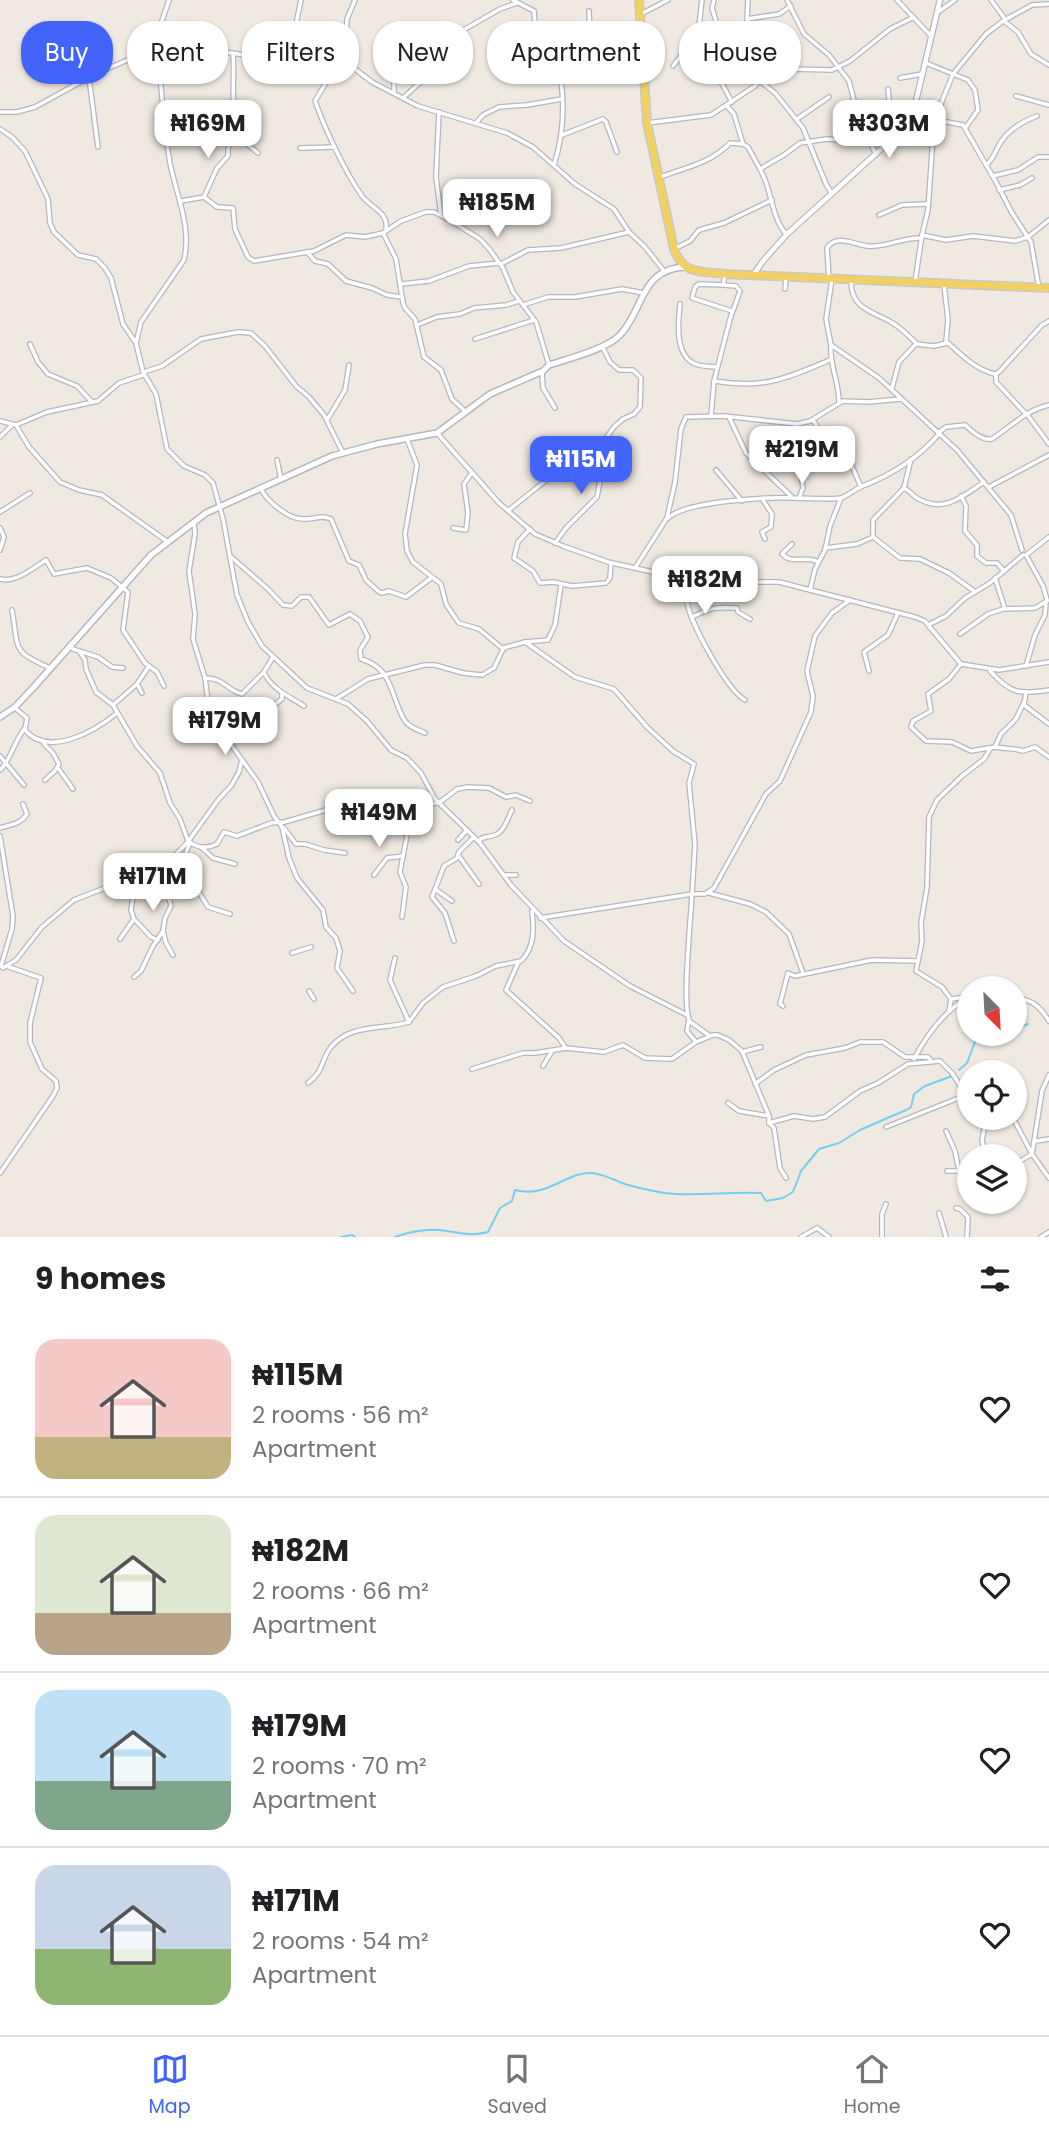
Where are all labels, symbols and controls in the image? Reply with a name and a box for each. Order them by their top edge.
chip: Buy [21,21,113,84]
chip: Rent [127,21,228,84]
chip: Filters [242,21,359,84]
chip: New [373,21,473,84]
chip: Apartment [487,21,665,84]
chip: House [679,21,801,84]
pin: ₦169M [159,100,257,160]
pin: ₦303M [840,100,938,160]
text: ₦169M [170,107,246,139]
text: ₦303M [849,107,929,139]
pin: ₦185M [448,180,546,239]
text: ₦185M [459,186,535,218]
pin: ₦219M [753,426,851,486]
text: ₦219M [765,433,839,465]
pin: ₦115M [532,436,630,496]
text: ₦115M [546,443,616,475]
pin: ₦182M [656,556,754,616]
text: ₦182M [668,563,742,595]
pin: ₦179M [176,698,274,757]
text: ₦179M [189,704,261,736]
pin: ₦149M [330,790,428,849]
text: ₦149M [341,796,417,828]
pin: ₦171M [104,853,202,913]
text: ₦171M [119,860,187,892]
north arrow [957,976,1027,1046]
map controls [957,976,1027,1214]
button: locate [957,1060,1027,1130]
button: layers [957,1144,1027,1214]
text: 9 homes [35,1257,166,1300]
icon: filters [976,1260,1014,1298]
text: ₦115M [252,1353,343,1396]
icon: home [91,1367,175,1451]
icon: heart [976,1390,1014,1428]
text: 2 rooms · 56 m² [252,1399,429,1431]
text: Apartment [252,1433,377,1465]
text: ₦182M [252,1529,349,1572]
icon: home [91,1543,175,1627]
icon: heart [976,1566,1014,1604]
text: 2 rooms · 66 m² [252,1575,429,1607]
text: Apartment [252,1609,377,1641]
text: ₦179M [252,1704,347,1747]
icon: home [91,1718,175,1802]
icon: heart [976,1741,1014,1779]
text: 2 rooms · 70 m² [252,1750,427,1782]
text: Apartment [252,1784,377,1816]
text: ₦171M [252,1879,340,1922]
icon: home [91,1893,175,1977]
icon: heart [976,1916,1014,1954]
text: 2 rooms · 54 m² [252,1925,429,1957]
text: Apartment [252,1959,377,1991]
tab: Map [148,2050,191,2121]
tab: Saved [488,2050,547,2121]
tab: Home [844,2050,900,2121]

